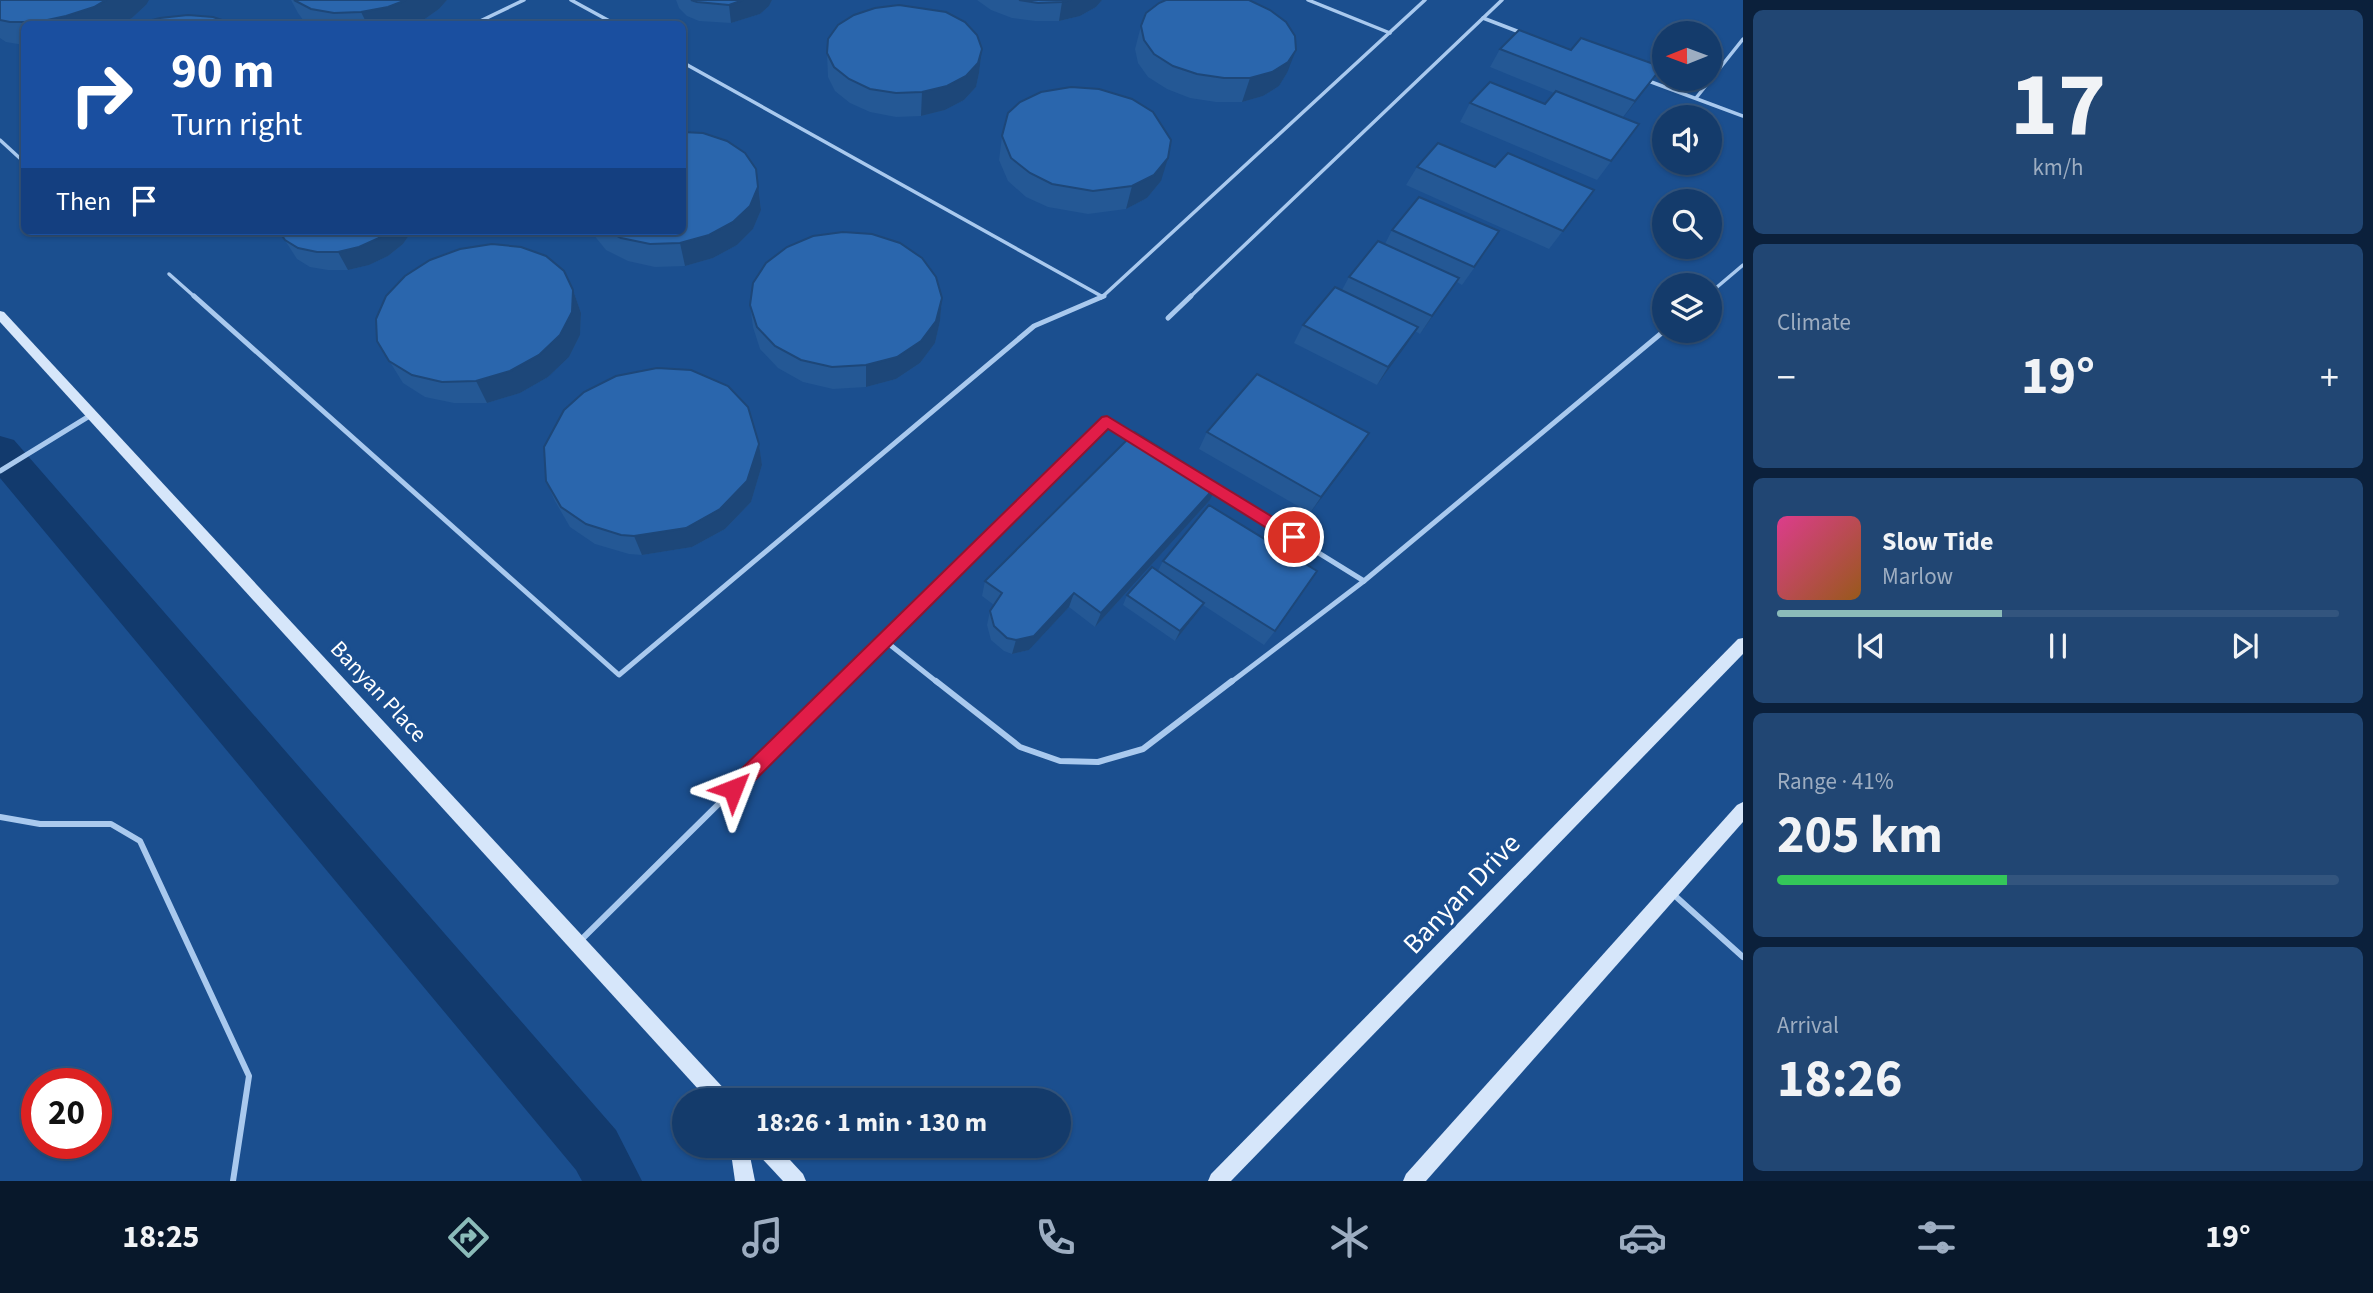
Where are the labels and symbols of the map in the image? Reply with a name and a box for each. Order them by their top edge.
north arrow [1652,21,1722,91]
pin [1264,507,1324,567]
street label: Banyan Place [323,633,435,750]
position arrow [696,752,770,826]
street label: Banyan Drive [1394,824,1530,963]
speed limit sign: 20 [21,1068,112,1159]

